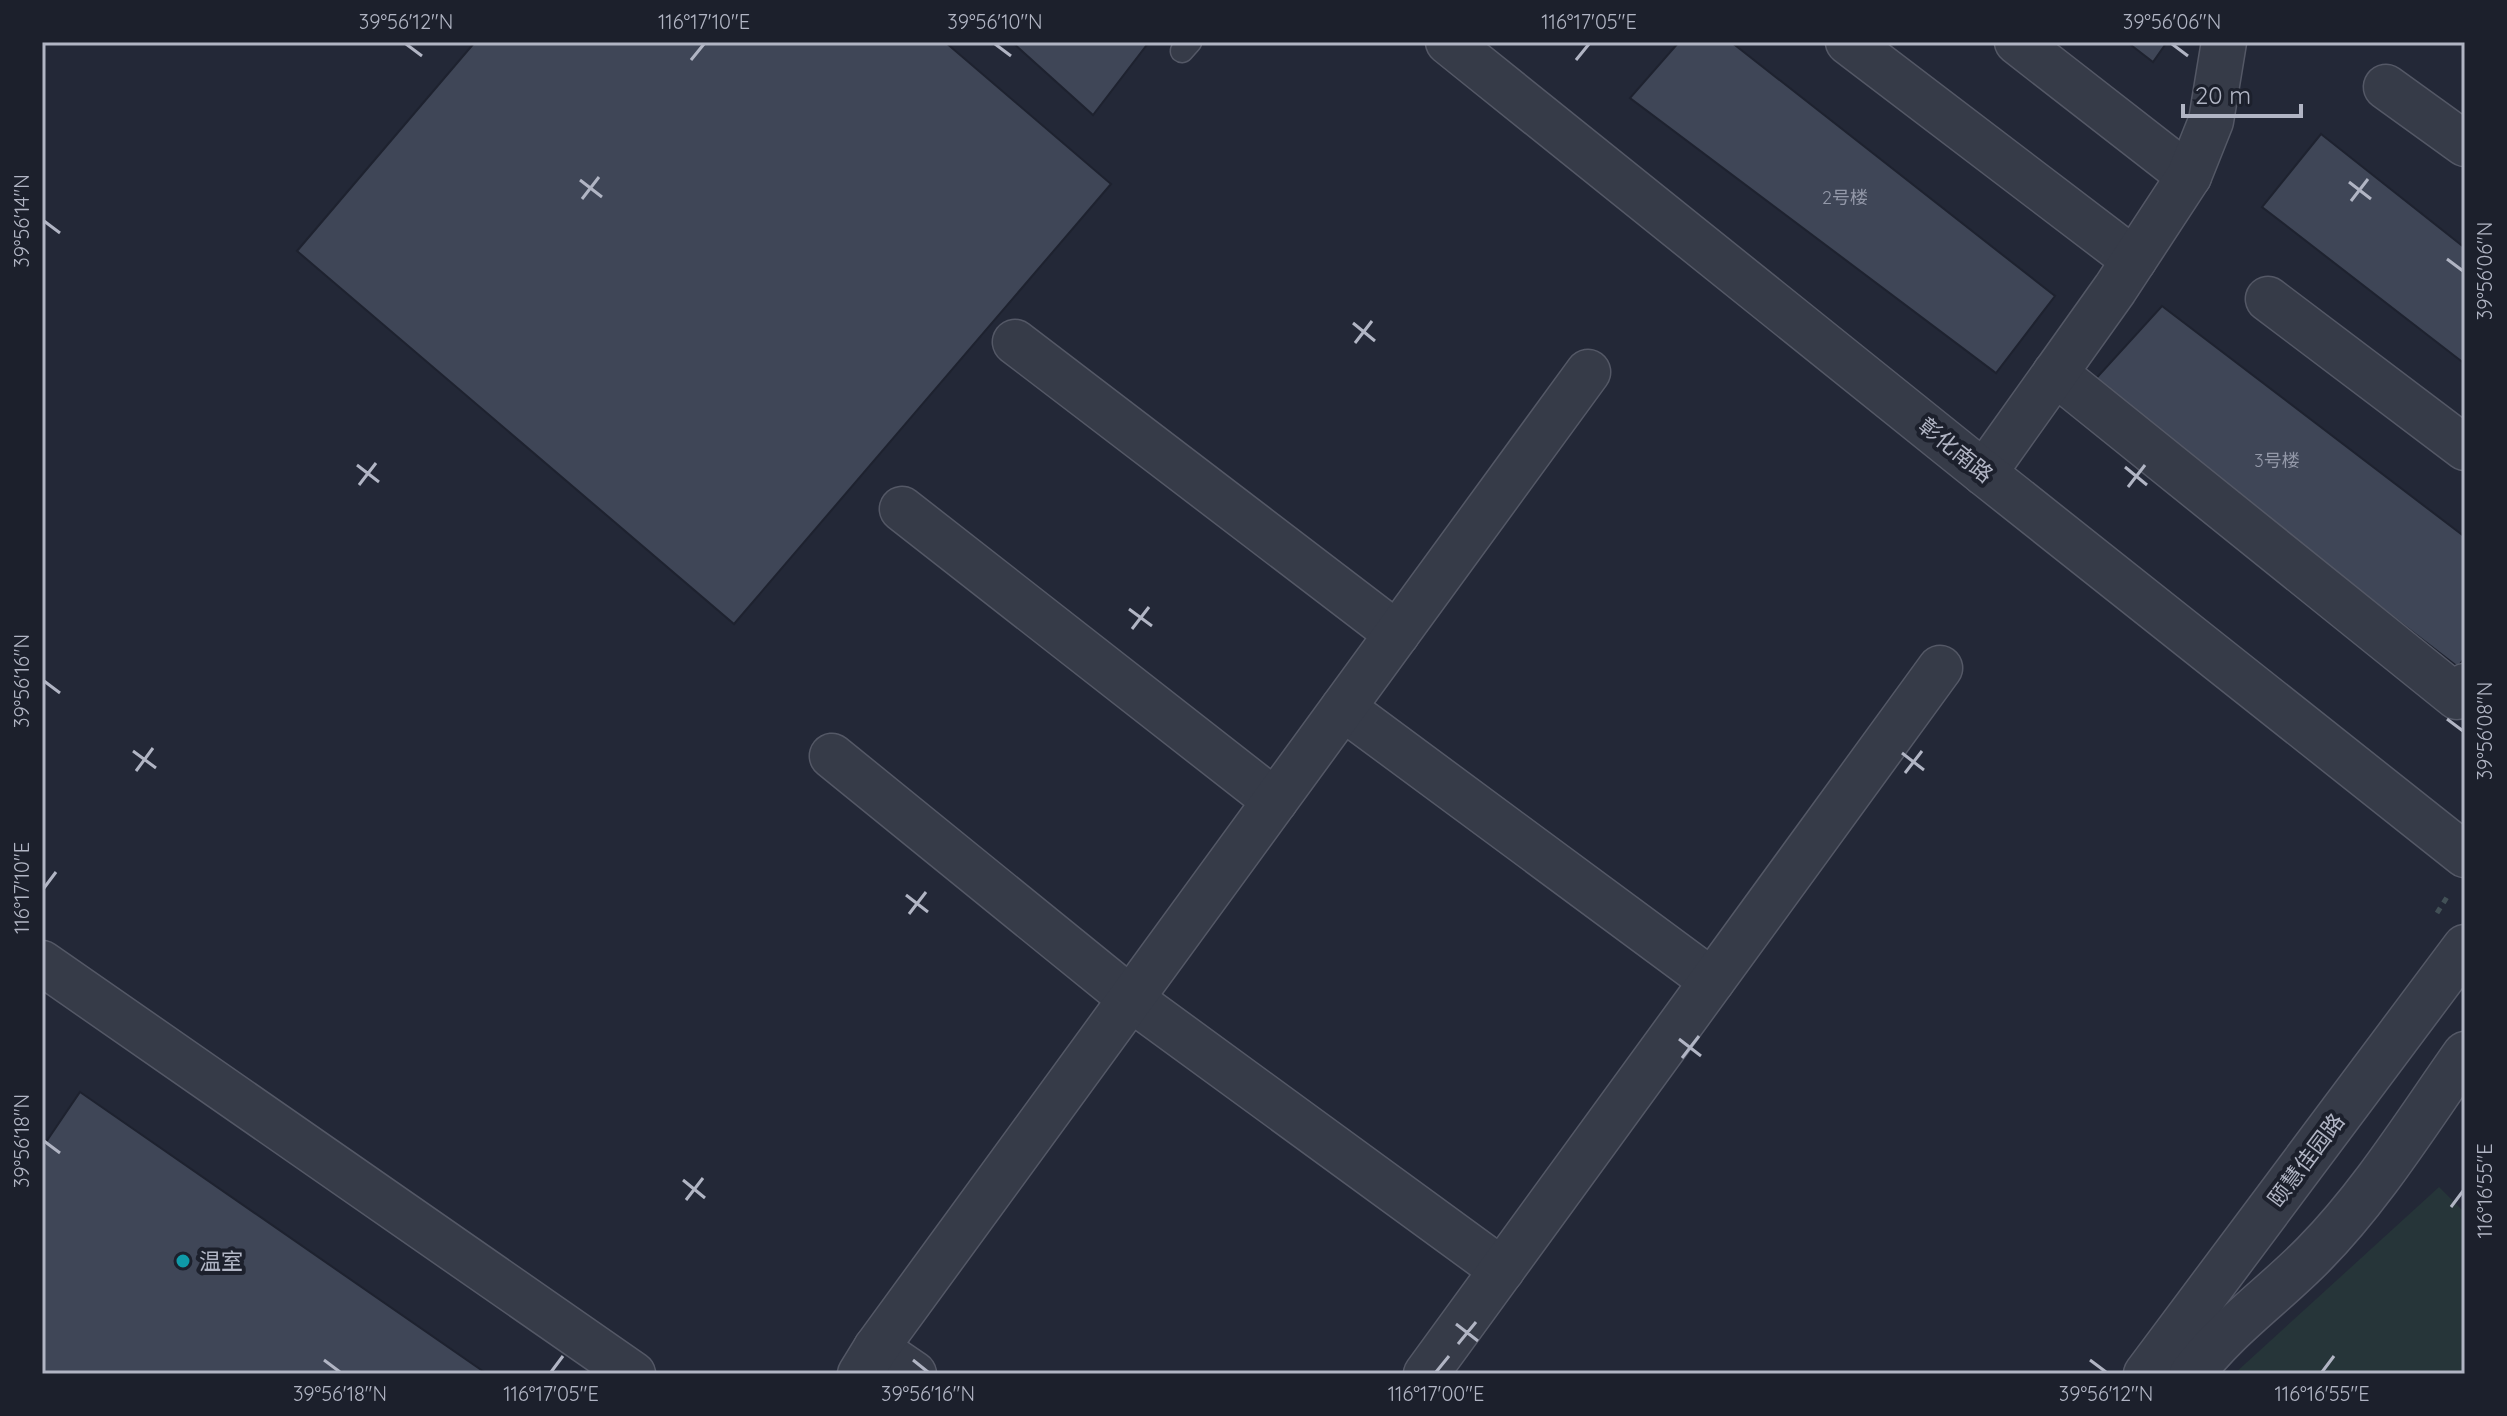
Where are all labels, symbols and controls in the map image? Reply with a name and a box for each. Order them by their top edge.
text: 39°56'12"N [359,9,453,34]
text: 116°17'10"E [658,9,750,34]
text: 39°56'10"N [947,9,1043,34]
text: 116°17'05"E [1541,9,1637,34]
text: 39°56'06"N [2123,9,2221,34]
scale bar [2183,68,2301,118]
text: 20 m [2195,80,2251,110]
text: 39°56'14"N [9,174,34,268]
house number: 2号楼 [1822,186,1868,209]
text: 39°56'06"N [2472,222,2497,320]
street label: 彰化南路 [1913,411,1999,489]
house number: 3号楼 [2254,449,2300,472]
text: 39°56'16"N [9,634,34,728]
text: 39°56'08"N [2472,682,2497,780]
text: 116°17'10"E [9,842,34,934]
text: 39°56'18"N [9,1094,34,1188]
street label: 颐慧佳园路 [2262,1108,2350,1212]
text: 116°16'55"E [2472,1143,2497,1239]
place label: 温室 [199,1247,243,1275]
marker: 温室 [174,1252,192,1270]
text: 39°56'18"N [293,1381,387,1406]
text: 116°17'05"E [503,1381,599,1406]
text: 39°56'16"N [881,1381,975,1406]
text: 116°17'00"E [1388,1381,1484,1406]
text: 39°56'12"N [2059,1381,2153,1406]
text: 116°16'55"E [2274,1381,2370,1406]

